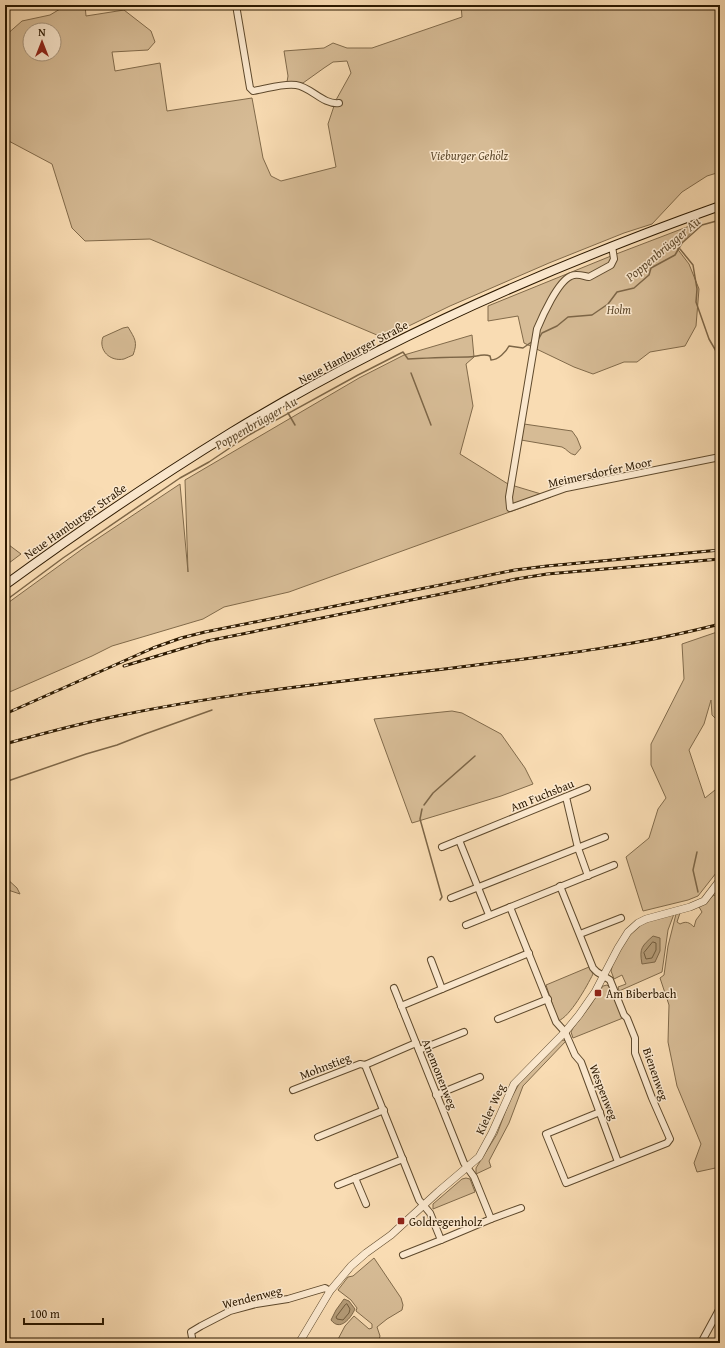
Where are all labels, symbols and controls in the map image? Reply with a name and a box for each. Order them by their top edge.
north arrow [22,22,62,62]
text: N [38,24,46,40]
park label: Vieburger Gehölz [430,147,509,164]
water label: Poppenbrügger Au [621,212,705,287]
park label: Holm [606,301,631,318]
street label: Neue Hamburger Straße [295,316,411,388]
water label: Poppenbrügger Au [210,391,301,455]
street label: Meimersdorfer Moor [547,453,653,491]
street label: Neue Hamburger Straße [20,479,130,563]
street label: Am Fuchsbau [508,774,577,815]
place label: Am Biberbach [606,985,677,1002]
marker: Am Biberbach [593,988,603,998]
street label: Anemonenweg [418,1036,462,1112]
street label: Bienenweg [639,1045,673,1103]
street label: Mohnstieg [297,1048,353,1084]
street label: Wespenweg [586,1061,622,1123]
street label: Kieler Weg [471,1081,509,1137]
place label: Goldregenholz [409,1213,482,1230]
marker: Goldregenholz [396,1216,406,1226]
street label: Wendenweg [220,1281,284,1313]
scale bar [24,1300,103,1326]
text: 100 m [30,1305,60,1322]

